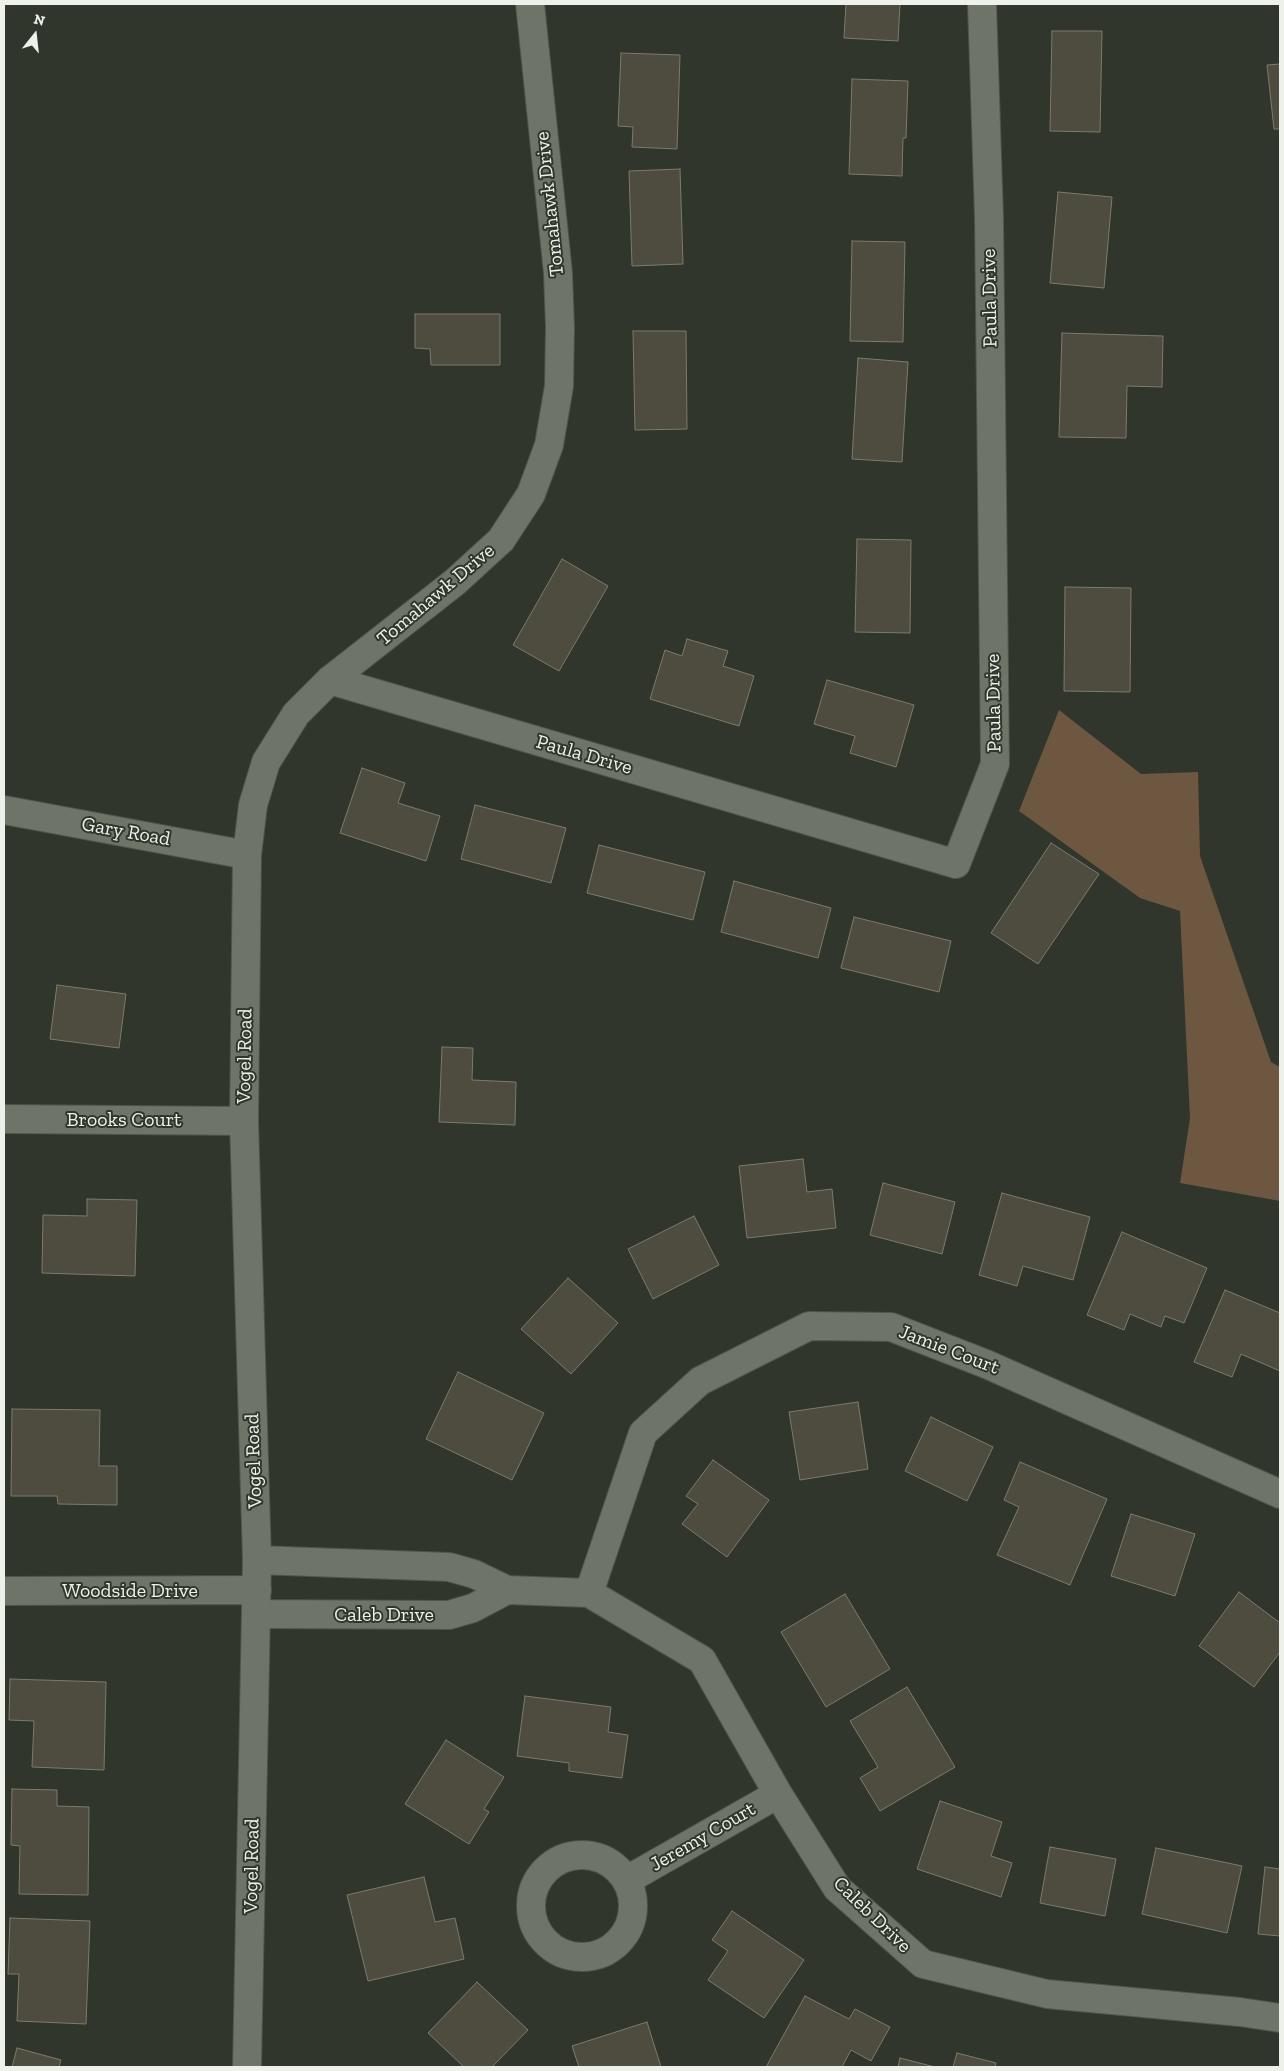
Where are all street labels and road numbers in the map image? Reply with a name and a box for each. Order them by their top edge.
street label: Tomahawk Drive [530,130,570,278]
street label: Paula Drive [977,248,1003,348]
street label: Tomahawk Drive [372,539,500,651]
street label: Paula Drive [981,653,1007,753]
street label: Paula Drive [533,730,635,780]
street label: Gary Road [80,812,172,852]
street label: Vogel Road [232,1008,258,1104]
street label: Brooks Court [67,1108,181,1132]
street label: Jamie Court [896,1320,1002,1380]
street label: Vogel Road [240,1413,268,1509]
street label: Woodside Drive [62,1579,198,1603]
street label: Caleb Drive [334,1603,434,1627]
street label: Jeremy Court [646,1797,760,1877]
street label: Vogel Road [239,1818,265,1914]
street label: Caleb Drive [828,1872,916,1958]

